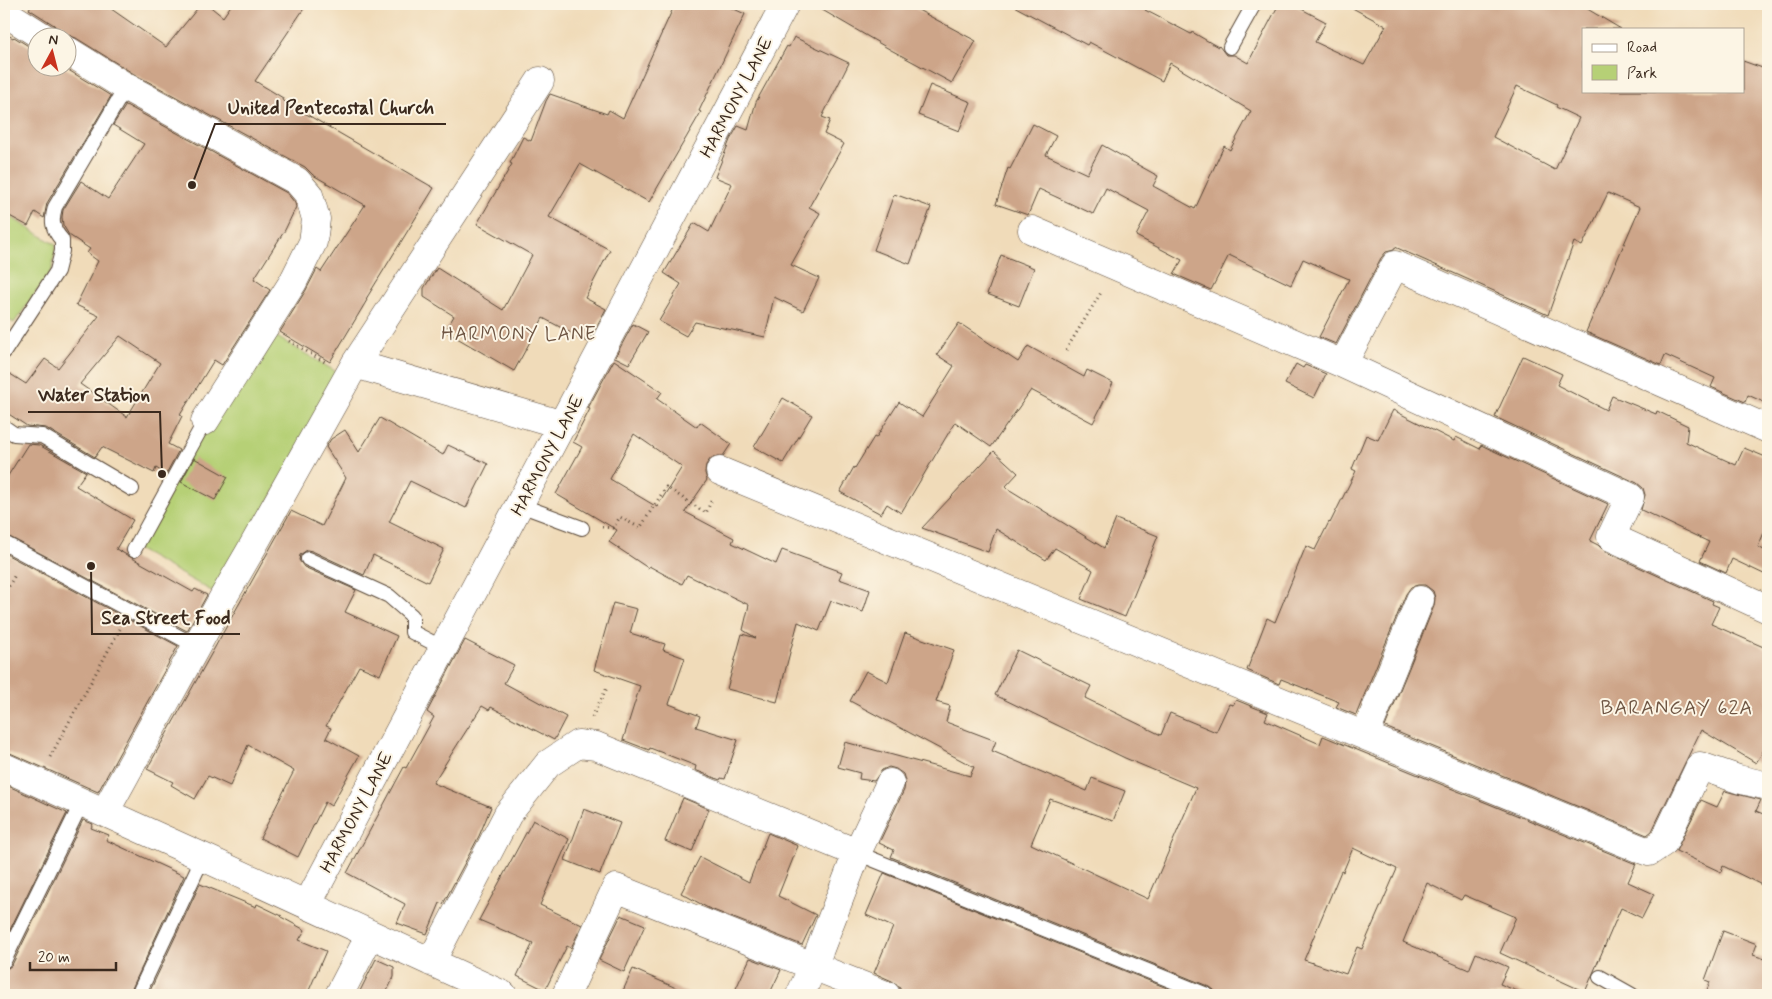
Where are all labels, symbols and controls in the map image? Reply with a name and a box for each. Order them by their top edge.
north arrow [28,28,78,78]
legend [1582,28,1744,92]
text: N [48,31,59,50]
street label: HARMONY LANE [695,32,779,162]
text: Road [1627,38,1657,58]
text: Park [1627,64,1657,84]
callout: United Pentecostal Church [215,90,446,124]
text: United Pentecostal Church [228,96,435,121]
district label: HARMONY LANE [441,322,597,347]
callout: Water Station [28,378,160,412]
text: Water Station [37,383,150,408]
street label: HARMONY LANE [506,390,590,520]
callout: Sea Street Food [92,600,240,634]
text: Sea Street Food [101,606,231,631]
district label: BARANGAY 62A [1601,695,1753,722]
street label: HARMONY LANE [315,747,399,877]
scale bar [30,939,116,971]
text: 20 m [38,948,70,968]

